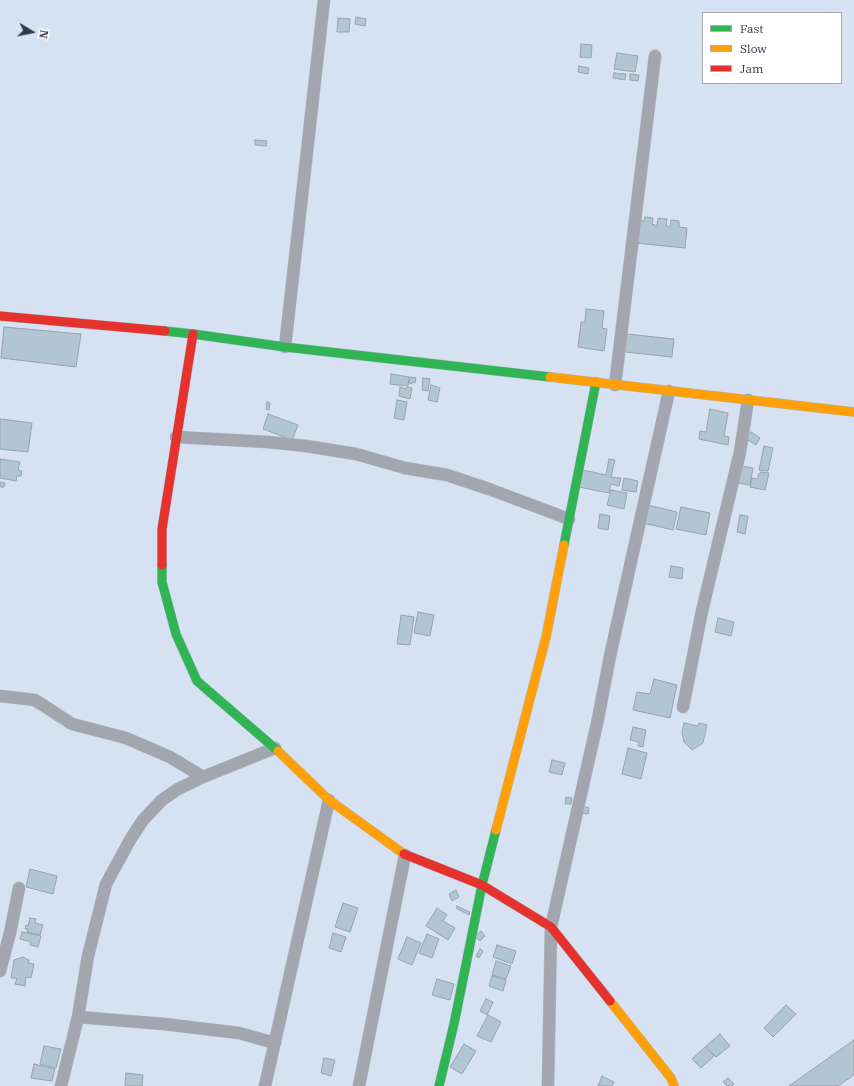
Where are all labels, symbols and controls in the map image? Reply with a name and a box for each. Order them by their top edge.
north arrow [12,12,52,52]
legend [702,12,842,84]
text: Fast [740,21,764,36]
text: N [36,29,51,40]
text: Slow [740,41,767,56]
text: Jam [740,61,763,76]

